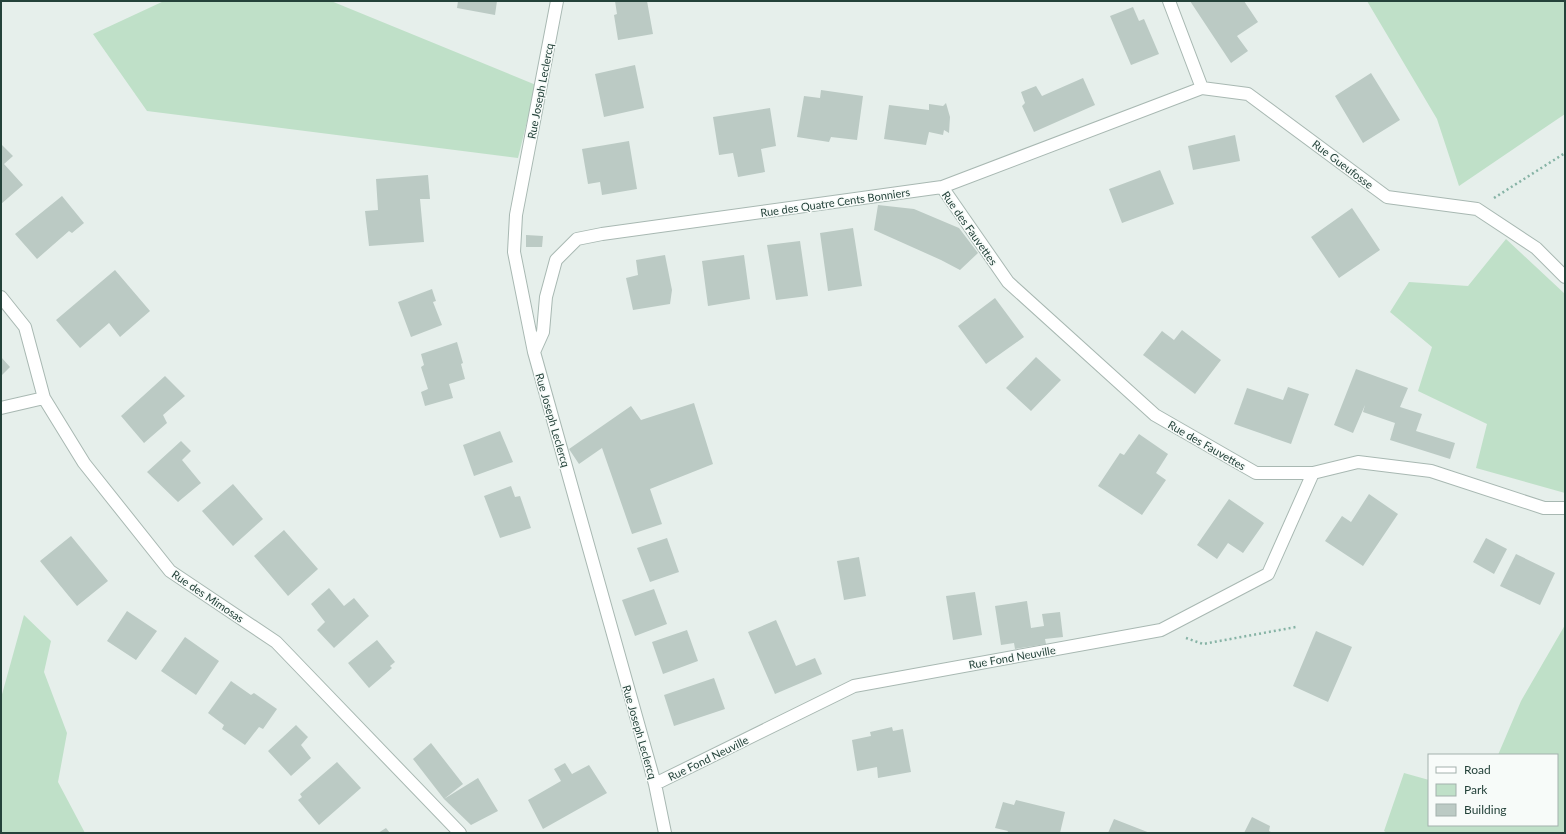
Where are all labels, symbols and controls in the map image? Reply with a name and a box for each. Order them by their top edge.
street label: Rue Joseph Leclercq [524,42,556,140]
street label: Rue Gueufosse [1310,137,1376,191]
street label: Rue des Quatre Cents Bonniers [759,185,911,219]
street label: Rue des Fauvettes [940,188,1001,268]
street label: Rue Joseph Leclercq [533,371,573,469]
street label: Rue des Fauvettes [1166,418,1248,473]
street label: Rue des Mimosas [170,567,247,625]
street label: Rue Fond Neuville [968,643,1057,671]
street label: Rue Joseph Leclercq [620,683,660,781]
street label: Rue Fond Neuville [666,733,751,783]
legend [1428,754,1558,826]
text: Road [1464,762,1491,777]
text: Park [1464,782,1488,797]
text: Building [1464,802,1507,817]

